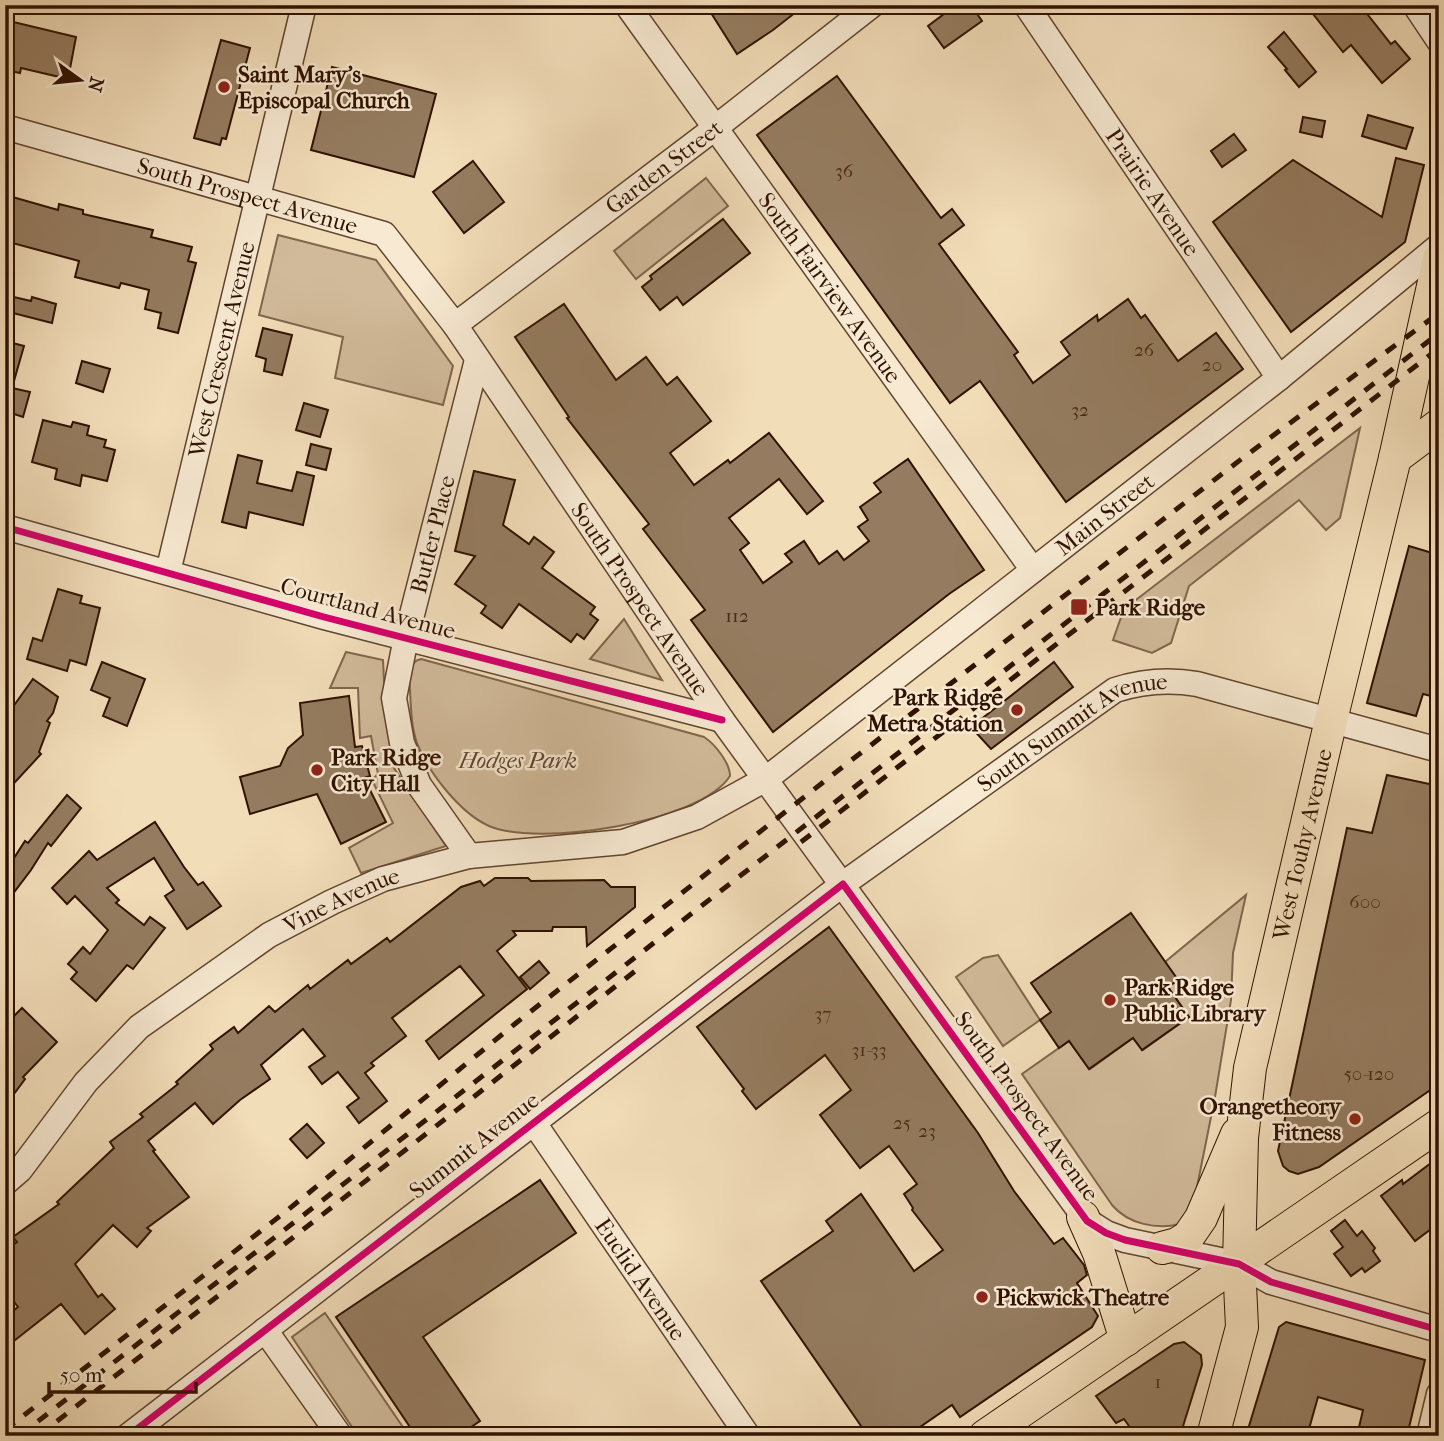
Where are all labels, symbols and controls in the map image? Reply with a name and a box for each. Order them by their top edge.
north arrow [46,46,116,116]
place label: Saint Mary's Episcopal Church [238,61,411,114]
text: N [83,74,108,95]
marker: Saint Mary's Episcopal Church [216,79,232,95]
street label: Garden Street [600,114,728,220]
street label: Prairie Avenue [1100,123,1205,261]
street label: South Prospect Avenue [134,152,361,240]
house number: 36 [835,160,854,182]
street label: South Fairview Avenue [752,188,907,388]
street label: West Crescent Avenue [183,239,261,461]
house number: 26 [1134,339,1155,361]
house number: 20 [1202,354,1222,376]
house number: 32 [1071,399,1089,421]
street label: Main Street [1050,468,1160,561]
street label: Butler Place [405,473,461,596]
street label: South Prospect Avenue [565,497,715,701]
street label: Courtland Avenue [277,572,458,645]
place label: Park Ridge [1095,594,1206,621]
marker: Park Ridge [1069,597,1089,617]
house number: 112 [725,605,749,627]
street label: South Summit Avenue [972,668,1168,798]
place label: Park Ridge Metra Station [867,684,1004,737]
marker: Park Ridge Metra Station [1009,702,1025,718]
place label: Park Ridge City Hall [331,744,442,797]
street label: West Touhy Avenue [1267,746,1338,944]
park label: Hodges Park [458,747,577,774]
marker: Park Ridge City Hall [309,762,325,778]
street label: Vine Avenue [278,862,402,940]
house number: 600 [1349,891,1381,913]
place label: Park Ridge Public Library [1124,974,1267,1027]
marker: Park Ridge Public Library [1102,992,1118,1008]
house number: 37 [815,1003,831,1025]
street label: South Prospect Avenue [949,1006,1104,1206]
house number: 31-33 [851,1039,887,1061]
house number: 50-120 [1344,1063,1394,1085]
street label: Summit Avenue [404,1086,545,1204]
place label: Orangetheory Fitness [1199,1093,1343,1146]
marker: Orangetheory Fitness [1347,1111,1363,1127]
house number: 25 [893,1112,911,1134]
house number: 23 [918,1120,936,1142]
street label: Euclid Avenue [589,1213,691,1345]
place label: Pickwick Theatre [996,1284,1170,1311]
marker: Pickwick Theatre [974,1289,990,1305]
scale bar [49,1350,196,1394]
text: 50 m [60,1363,103,1387]
house number: 1 [1155,1371,1161,1393]

